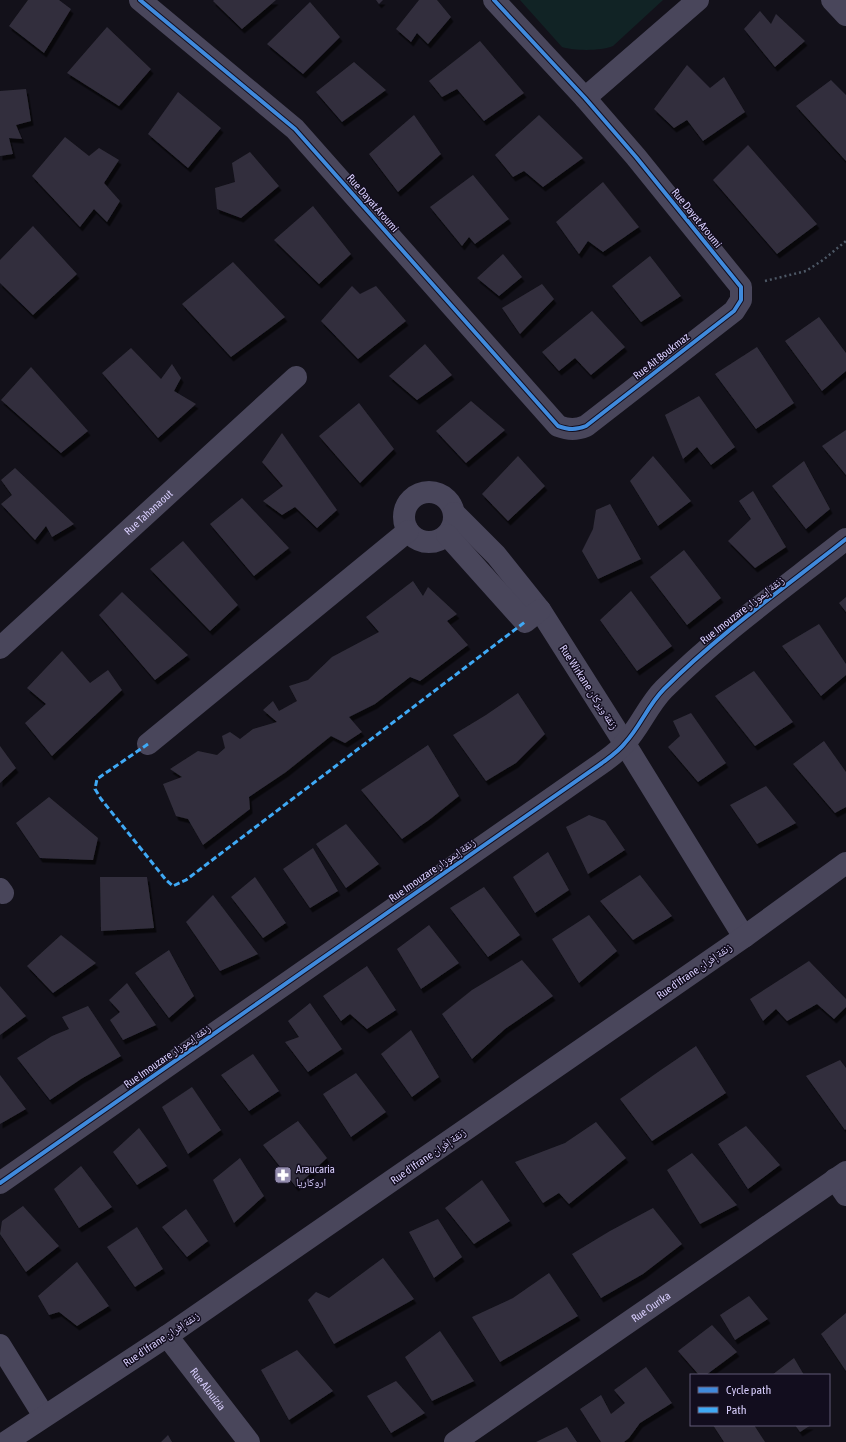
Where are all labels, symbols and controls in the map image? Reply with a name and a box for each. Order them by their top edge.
street label: Rue Dayat Aroumi [345,172,401,234]
street label: Rue Dayat Aroumi [670,186,724,250]
street label: Rue Ait Boukmaz [631,330,691,381]
street label: Rue Tahanaout [122,487,175,537]
street label: Rue Imouzare زنقة إيموزار [698,574,787,647]
street label: Rue Wirkane زنقة ويركان [556,643,621,732]
street label: Rue Imouzare زنقة إيموزار [387,836,478,906]
street label: Rue d'Ifrane زنقة إفران [654,941,735,1003]
street label: Rue Imouzare زنقة إيموزار [122,1022,213,1092]
street label: Rue d'Ifrane زنقة إفران [388,1126,469,1188]
place label: Araucaria اروكاريا [296,1163,335,1188]
pharmacy icon: Araucaria اروكاريا [273,1165,293,1185]
street label: Rue Ourika [629,1289,673,1324]
street label: Rue d'Ifrane زنقة إفران [121,1309,202,1370]
street label: Rue Alouizia [188,1365,228,1413]
legend [690,1374,830,1426]
text: Cycle path [726,1383,771,1397]
text: Path [726,1403,747,1417]

